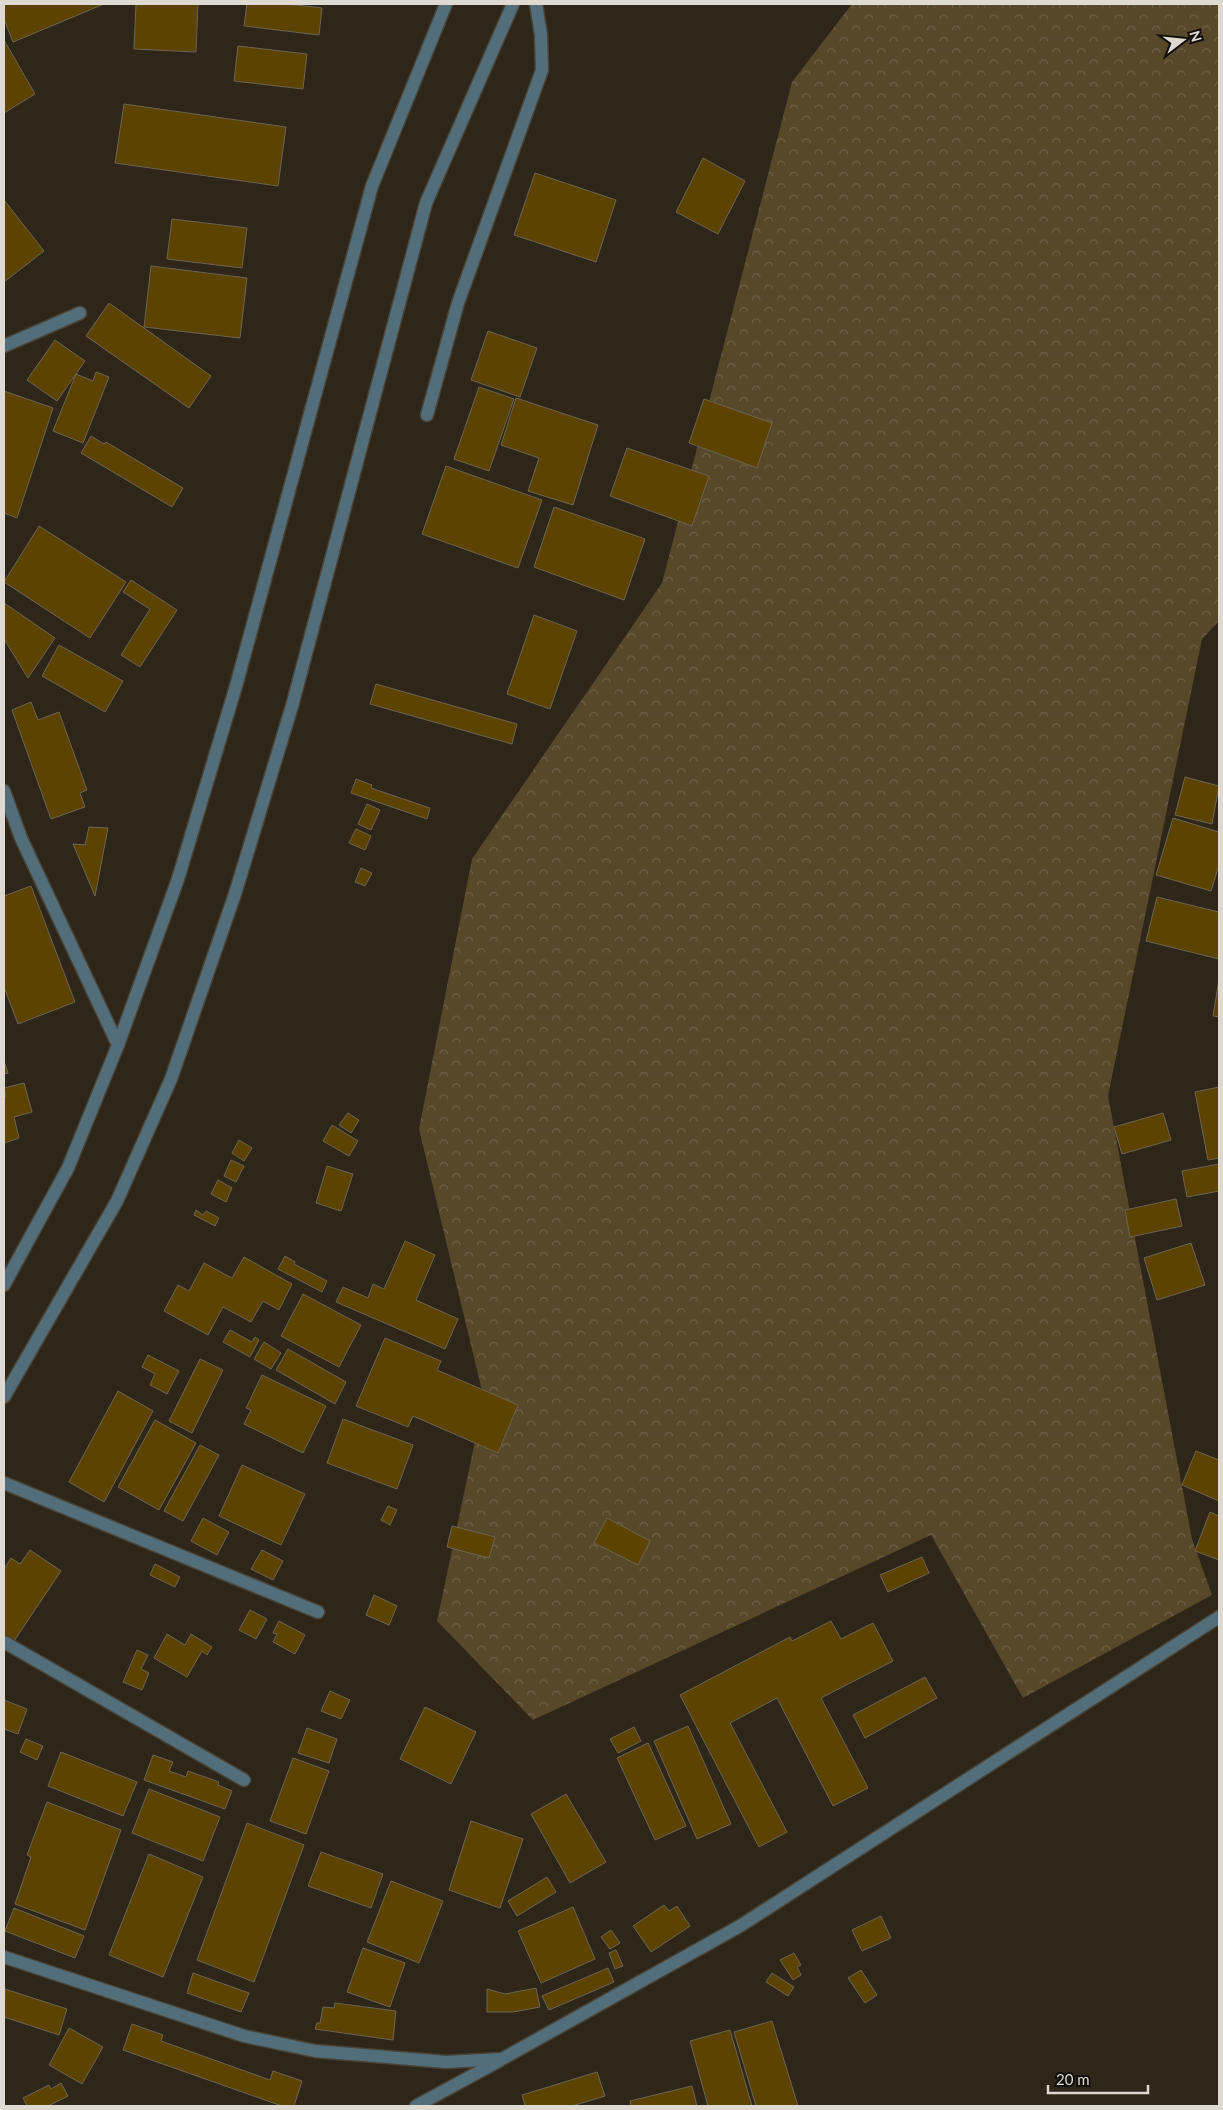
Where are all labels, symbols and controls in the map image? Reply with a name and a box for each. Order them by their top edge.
north arrow [1158,15,1208,65]
text: N [1186,29,1206,44]
scale bar [1048,2062,1148,2094]
text: 20 m [1056,2070,1090,2088]

